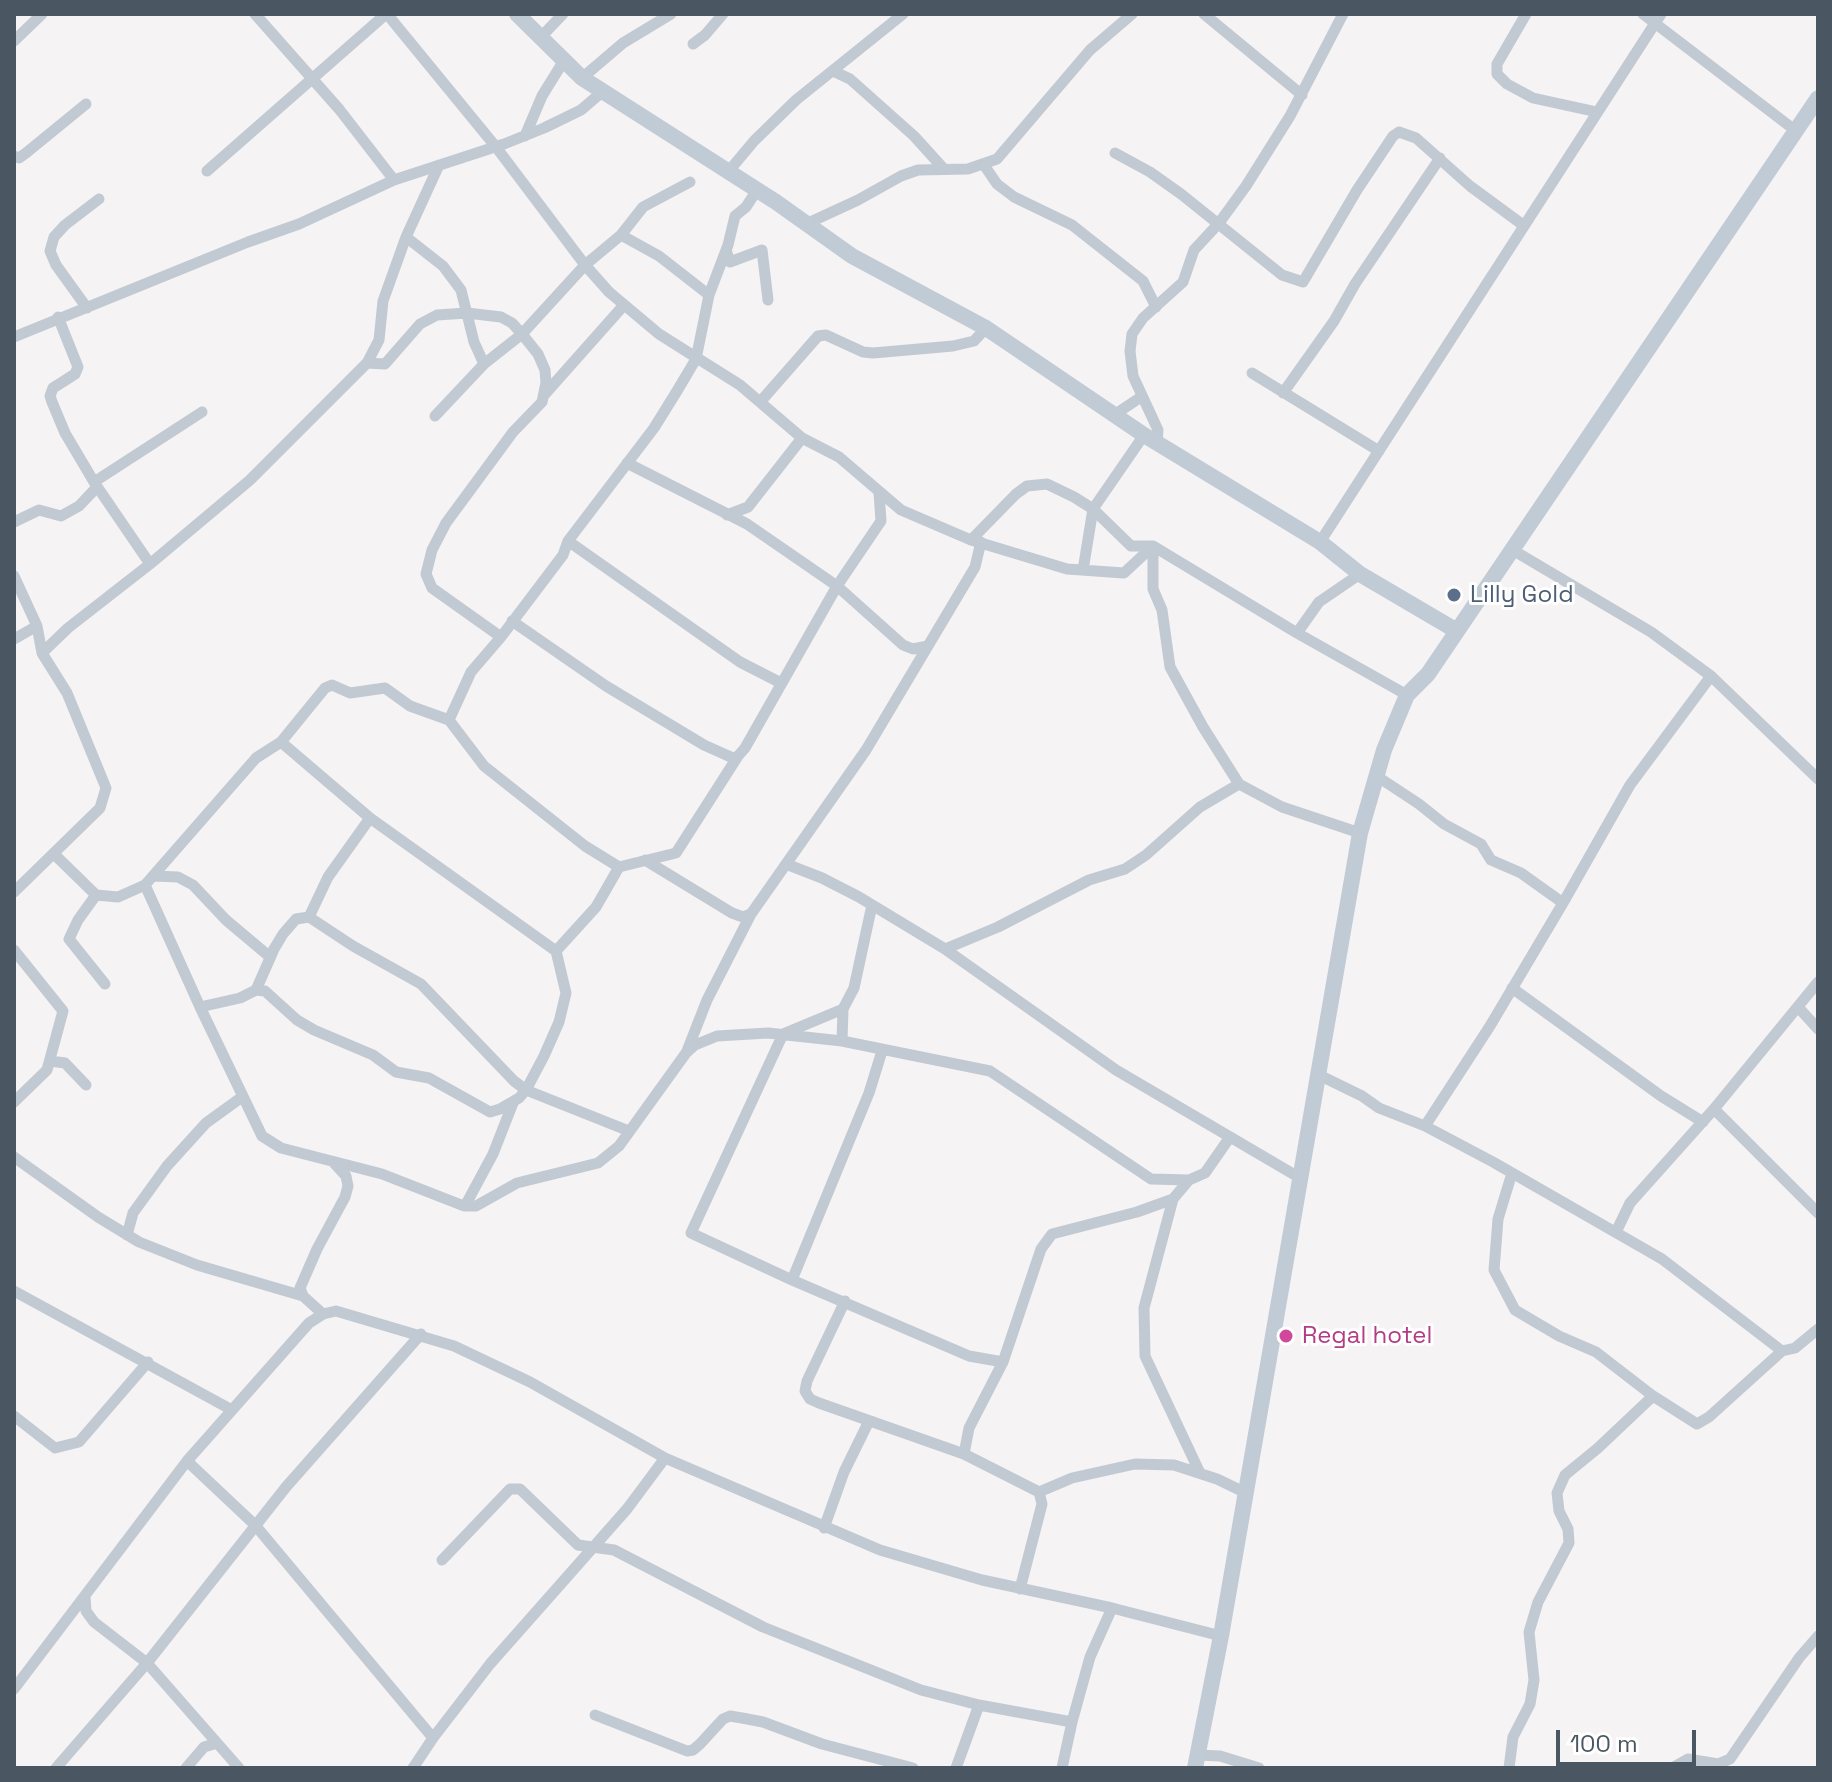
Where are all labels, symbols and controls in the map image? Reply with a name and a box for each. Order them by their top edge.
place label: Lilly Gold [1470,581,1574,609]
marker: Lilly Gold [1445,586,1463,604]
place label: Regal hotel [1302,1322,1432,1350]
marker: Regal hotel [1277,1327,1295,1345]
scale bar [1560,1714,1700,1764]
text: 100 m [1570,1728,1638,1759]

